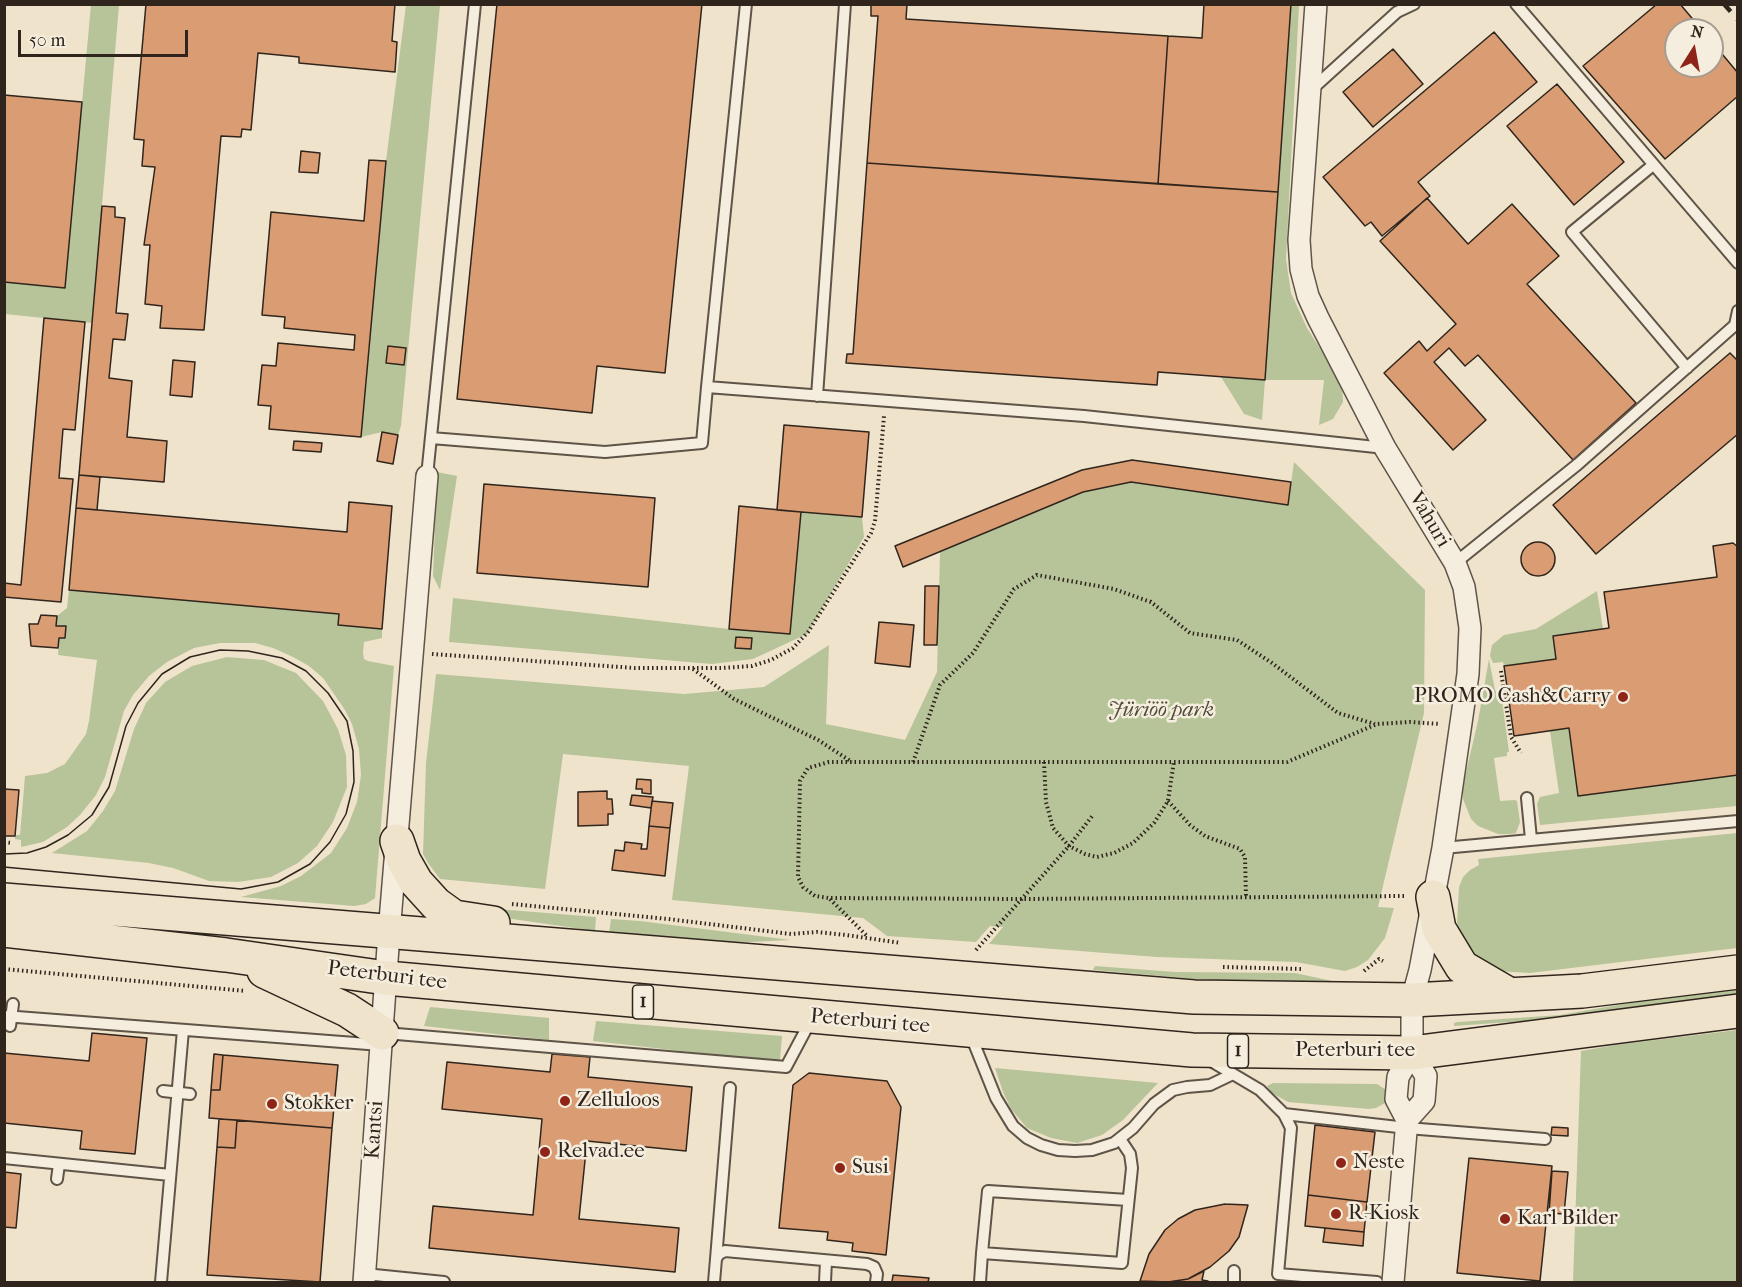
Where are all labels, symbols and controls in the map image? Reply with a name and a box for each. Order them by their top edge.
scale bar [21,18,190,56]
north arrow [1664,18,1724,78]
text: N [1689,21,1705,42]
text: 50 m [29,30,65,51]
street label: Vahuri [1403,488,1455,552]
place label: PROMO Cash&Carry [1414,684,1611,710]
marker: PROMO Cash&Carry [1616,690,1630,704]
park label: Jüriöö park [1108,698,1214,724]
street label: Peterburi tee [326,956,448,996]
road number: 1 [632,985,654,1019]
street label: Peterburi tee [809,1004,931,1040]
road number: 1 [1228,1034,1248,1068]
street label: Peterburi tee [1295,1038,1415,1064]
place label: Zelluloos [577,1088,660,1114]
place label: Stokker [284,1091,353,1117]
marker: Zelluloos [558,1094,572,1108]
marker: Stokker [265,1097,279,1111]
street label: Kantsi [360,1100,390,1160]
place label: Relvad.ee [557,1139,645,1165]
marker: Relvad.ee [538,1145,552,1159]
place label: Neste [1353,1150,1405,1176]
place label: Susi [852,1155,889,1181]
marker: Neste [1334,1156,1348,1170]
marker: Susi [833,1161,847,1175]
place label: R-Kiosk [1348,1201,1419,1227]
place label: Karl Bilder [1517,1206,1618,1232]
marker: R-Kiosk [1329,1207,1343,1221]
marker: Karl Bilder [1498,1212,1512,1226]

